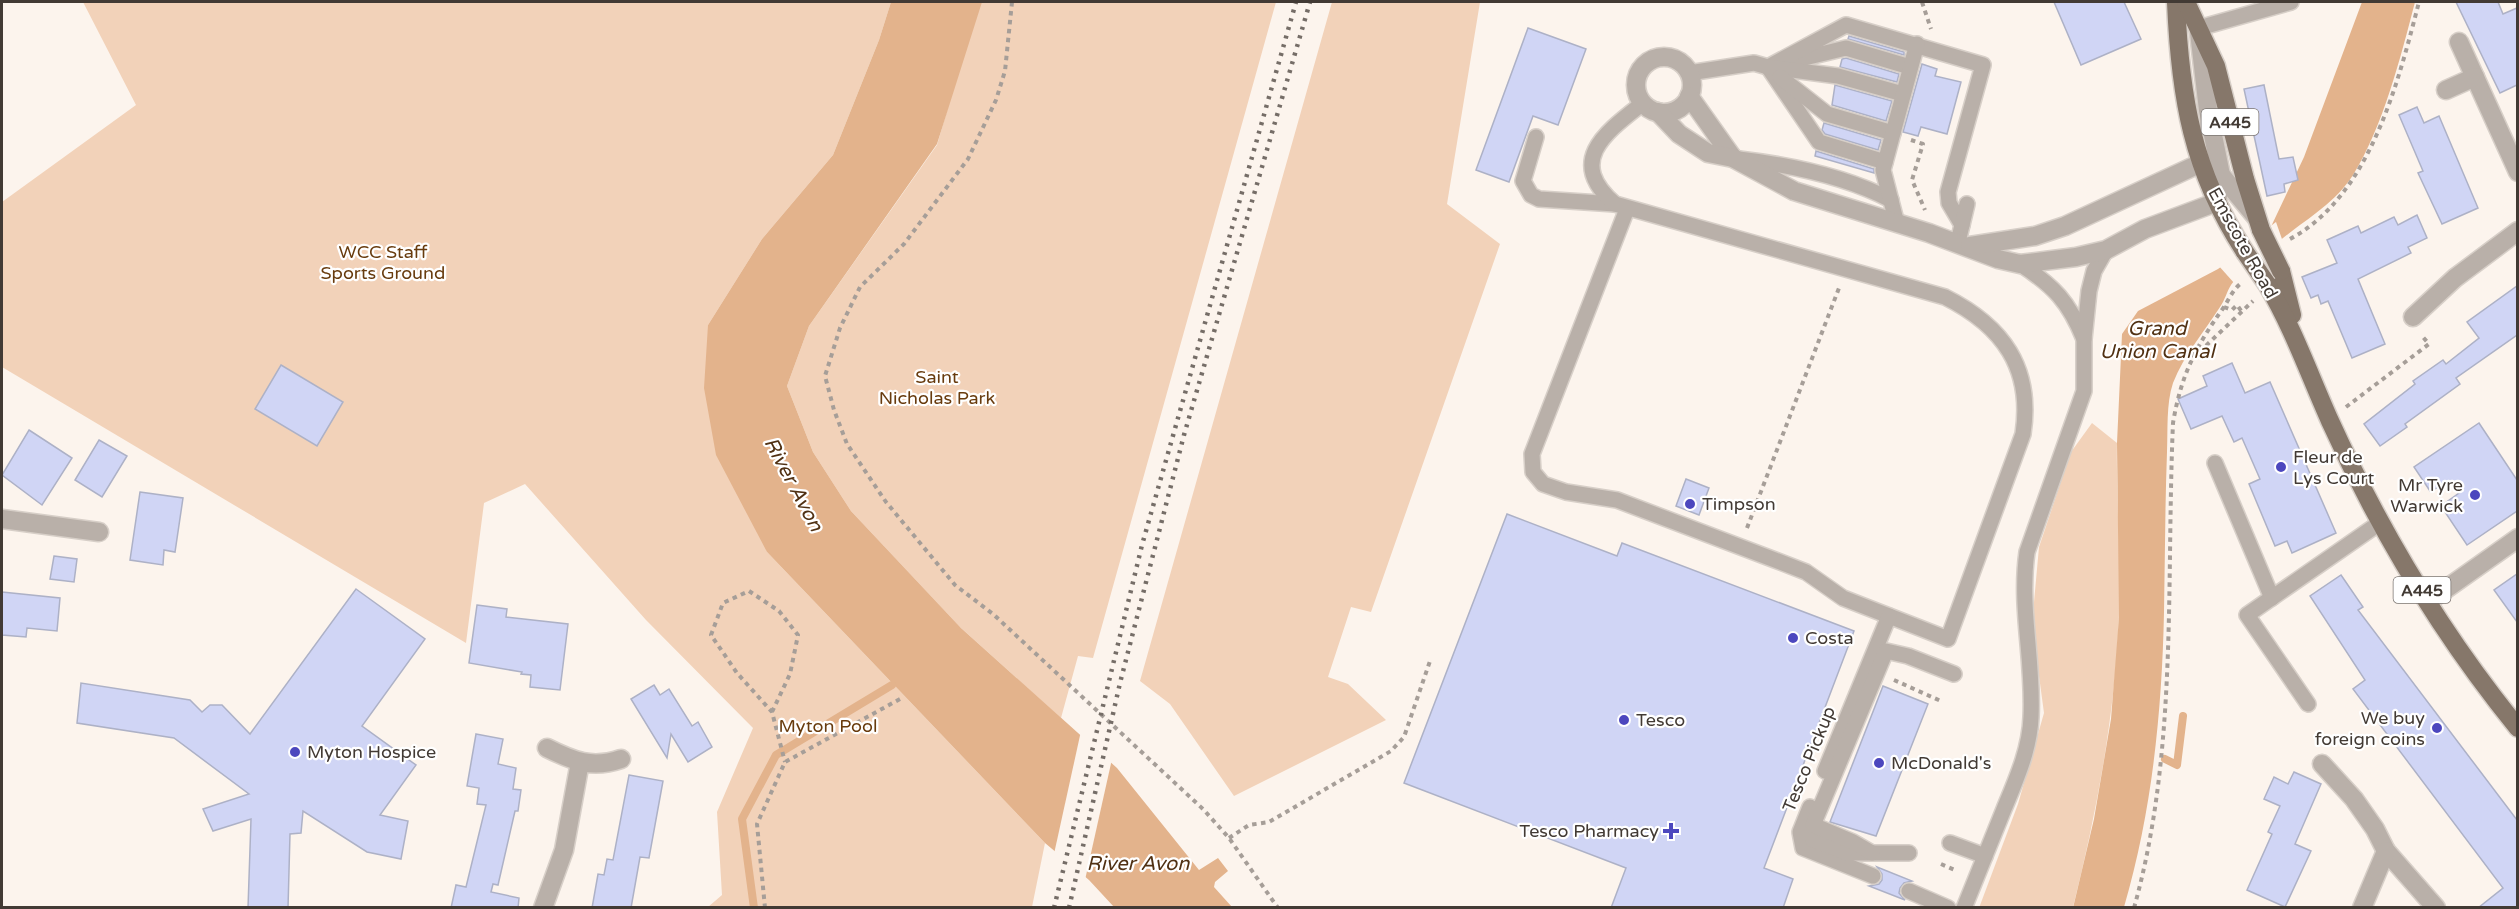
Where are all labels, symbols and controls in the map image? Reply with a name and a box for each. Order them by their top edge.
road number: A445 [2202,109,2258,135]
street label: Emscote Road [2203,184,2283,302]
park label: WCC Staff Sports Ground [321,241,445,284]
water label: Grand Union Canal [2099,317,2217,364]
park label: Saint Nicholas Park [879,366,995,409]
water label: River Avon [758,433,828,536]
place label: Fleur de Lys Court [2293,446,2374,489]
marker: Fleur de Lys Court [2274,460,2288,474]
place label: Mr Tyre Warwick [2390,474,2463,517]
marker: Mr Tyre Warwick [2468,488,2482,502]
place label: Timpson [1702,493,1776,515]
marker: Timpson [1683,497,1697,511]
road number: A445 [2394,577,2450,603]
place label: Costa [1805,627,1854,649]
marker: Costa [1786,631,1800,645]
street label: Tesco Pickup [1778,703,1840,815]
place label: We buy foreign coins [2315,707,2425,750]
place label: Tesco [1636,709,1685,731]
marker: Tesco [1617,713,1631,727]
park label: Myton Pool [779,715,877,737]
marker: We buy foreign coins [2430,721,2444,735]
place label: Myton Hospice [307,741,436,763]
marker: Myton Hospice [288,745,302,759]
place label: McDonald's [1891,752,1991,774]
marker: McDonald's [1872,756,1886,770]
place label: Tesco Pharmacy [1519,820,1659,842]
marker: Tesco Pharmacy [1664,824,1678,838]
water label: River Avon [1087,852,1190,876]

